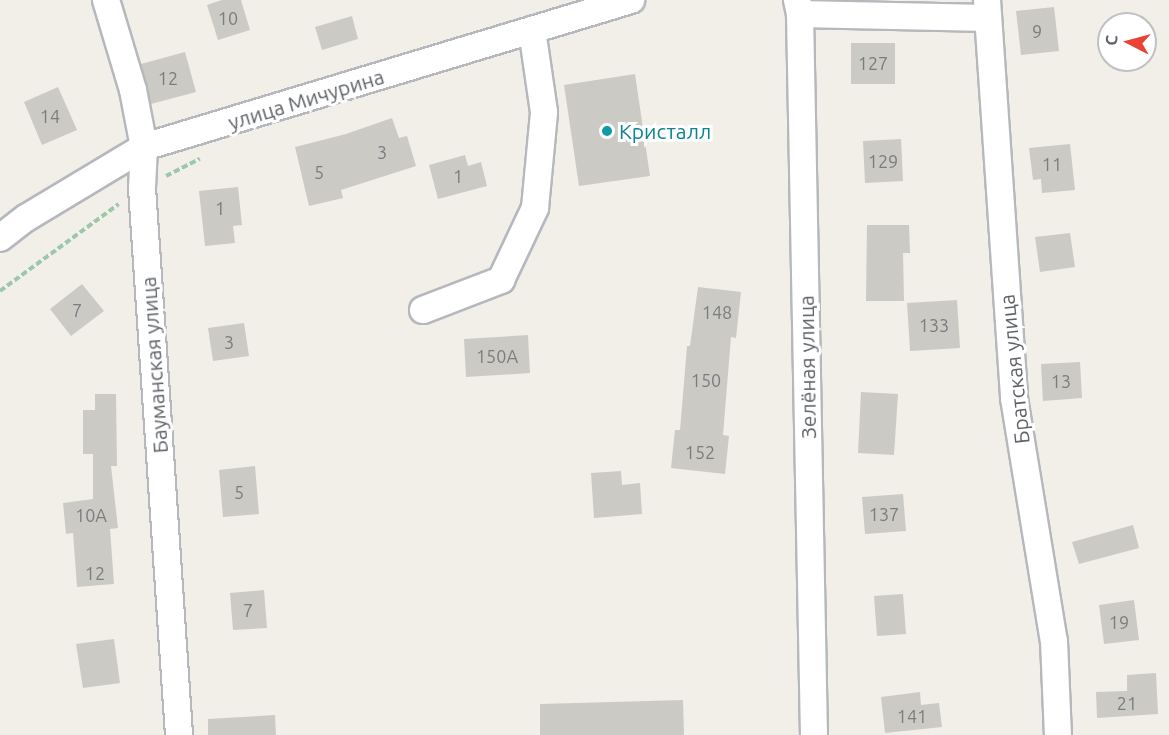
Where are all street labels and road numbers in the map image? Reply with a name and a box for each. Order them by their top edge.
street label: улица Мичурина [225,63,387,135]
street label: Бауманская улица [135,276,173,454]
street label: Братская улица [994,293,1034,445]
street label: Зелёная улица [793,295,821,439]

